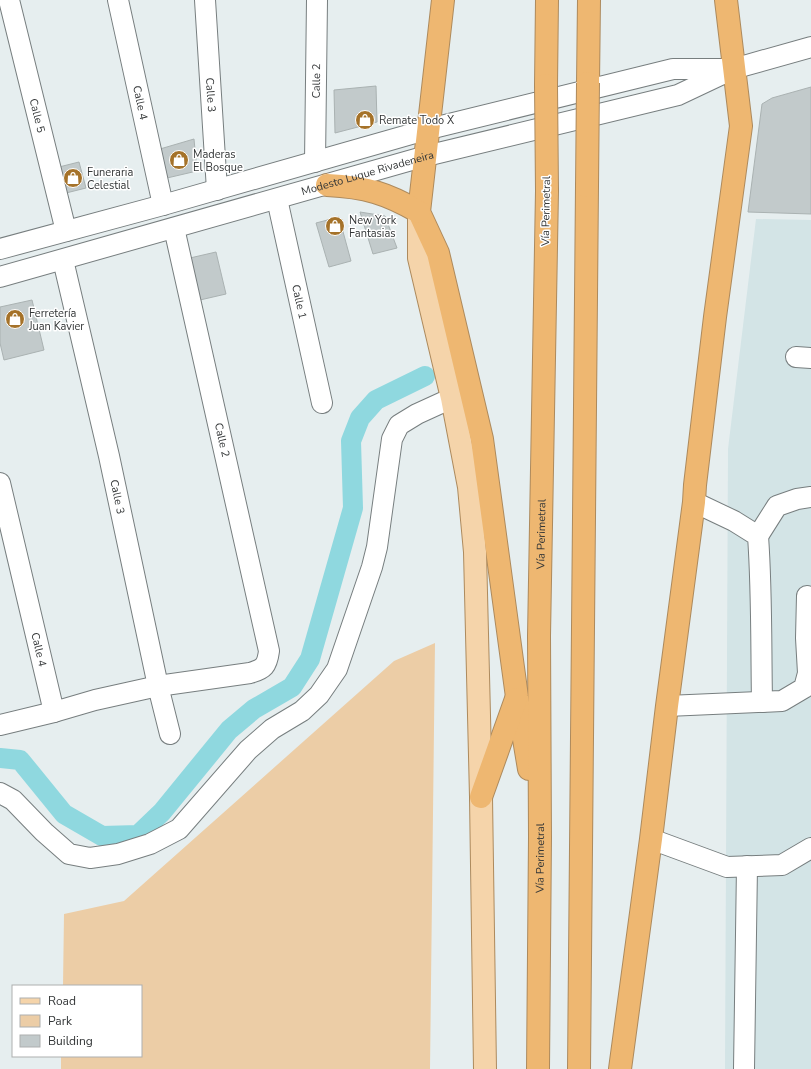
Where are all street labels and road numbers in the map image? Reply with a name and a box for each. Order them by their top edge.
street label: Calle 2 [308,63,324,99]
street label: Calle 3 [202,77,220,113]
street label: Calle 4 [129,84,152,122]
street label: Calle 5 [26,97,49,135]
street label: Modesto Luque Rivadeneira [299,147,435,199]
street label: Vía Perimetral [538,175,554,247]
street label: Calle 1 [289,283,311,320]
street label: Calle 2 [211,421,233,459]
street label: Calle 3 [107,478,129,515]
street label: Vía Perimetral [533,498,549,570]
street label: Calle 4 [28,631,51,668]
street label: Vía Perimetral [532,822,548,894]

